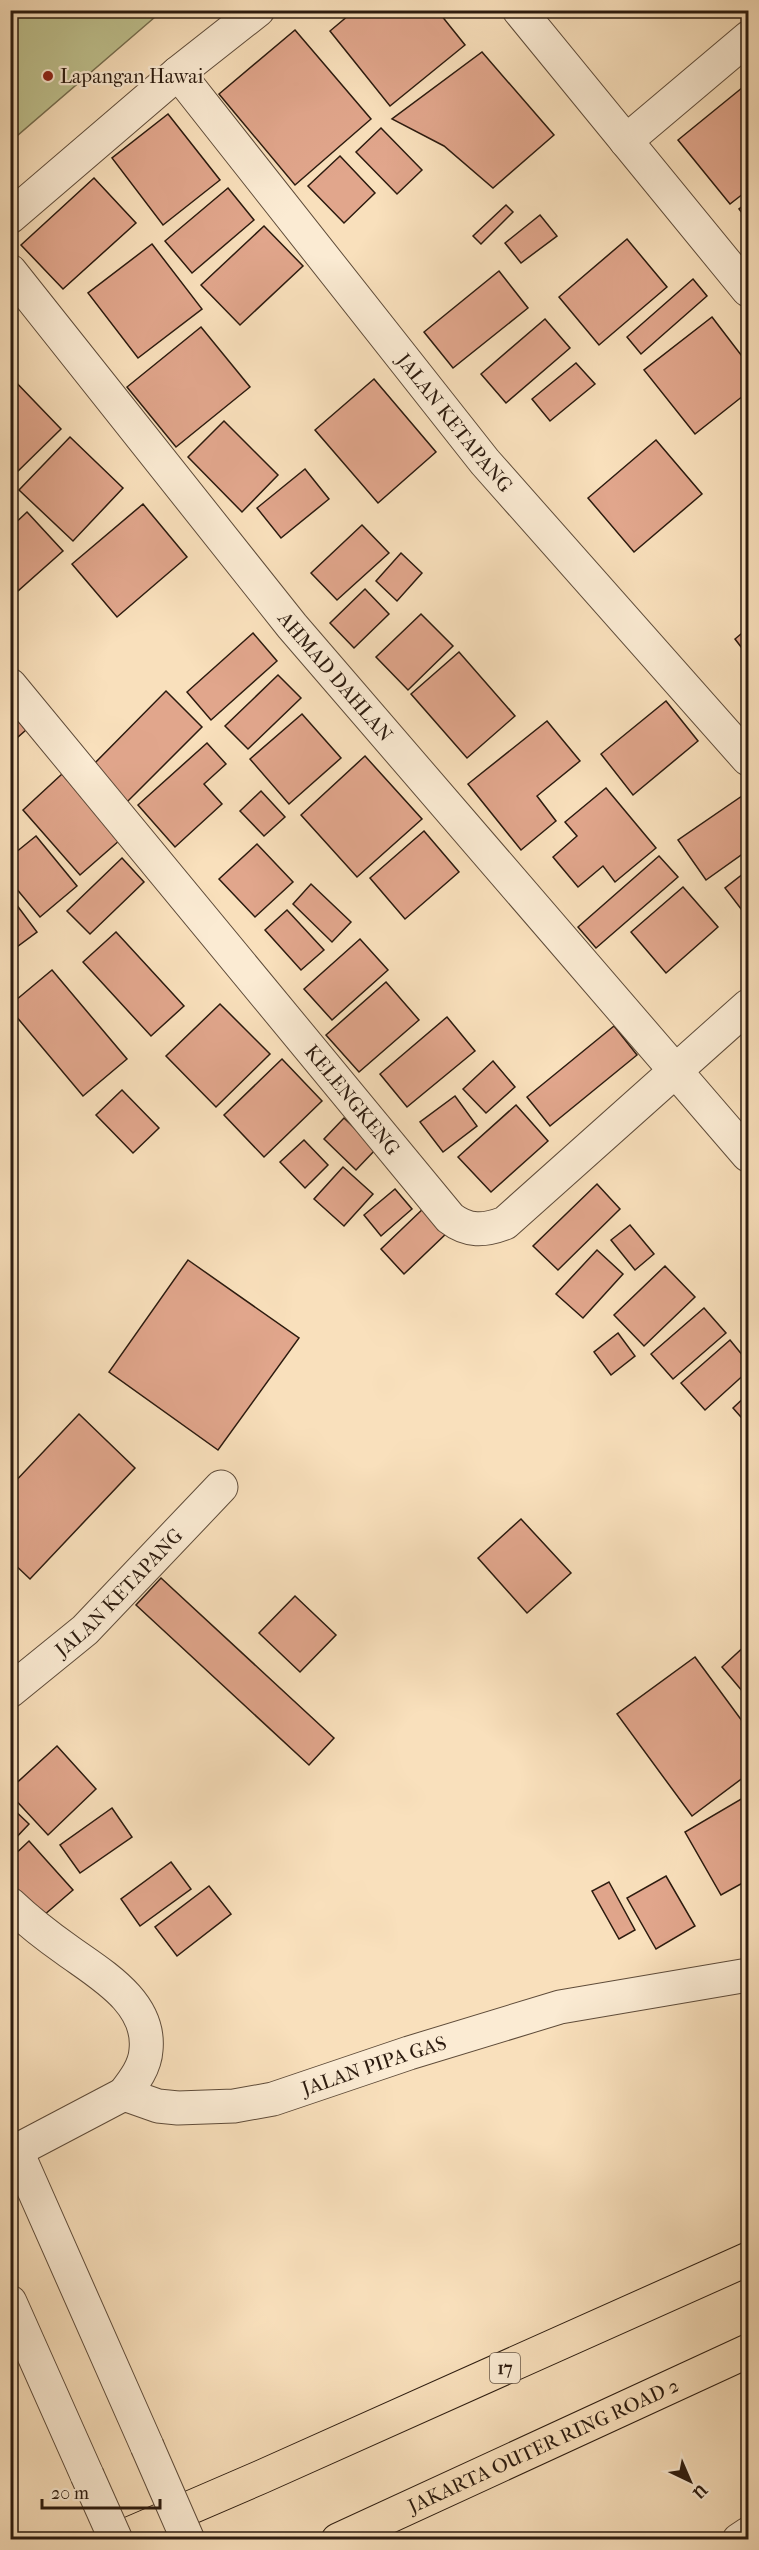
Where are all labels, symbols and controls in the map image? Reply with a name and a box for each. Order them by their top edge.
place label: Lapangan Hawai [60,65,203,88]
marker: Lapangan Hawai [41,69,55,83]
street label: JALAN KETAPANG [391,347,518,497]
street label: AHMAD DAHLAN [273,606,398,746]
street label: KELENGKENG [300,1040,405,1160]
street label: JALAN KETAPANG [49,1524,187,1662]
street label: JALAN PIPA GAS [297,2031,449,2101]
road number: 17 [490,2353,520,2383]
street label: JAKARTA OUTER RING ROAD 2 [402,2373,682,2519]
north arrow [660,2451,720,2511]
scale bar [42,2472,160,2510]
text: U [689,2480,712,2503]
text: 20 m [51,2483,89,2504]

